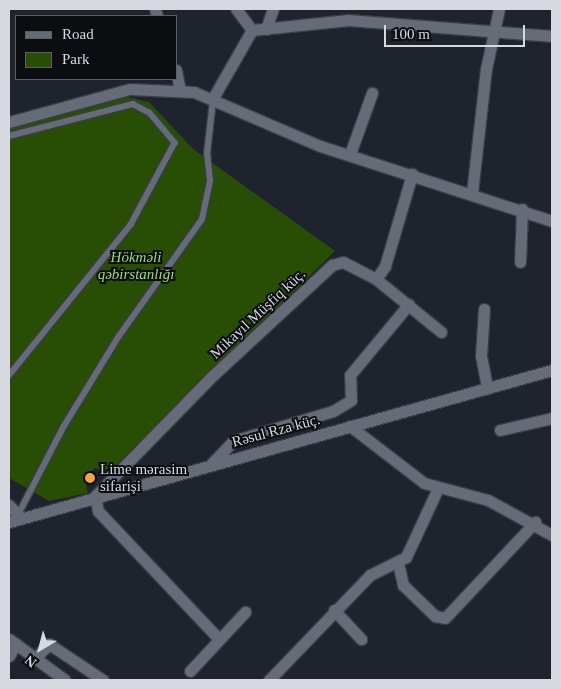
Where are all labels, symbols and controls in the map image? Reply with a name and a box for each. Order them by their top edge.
legend [15,15,178,80]
scale bar [386,15,527,47]
text: Road [62,26,94,42]
text: 100 m [392,26,430,42]
text: Park [62,51,90,67]
park label: Hökməli qəbirstanlığı [98,248,174,283]
street label: Mikayıl Müşfiq küç. [207,265,309,363]
street label: Rəsul Rza küç. [230,411,322,451]
place label: Lime mərasim sifarişi [100,460,187,495]
marker: Lime mərasim sifarişi [84,472,96,484]
north arrow [15,624,65,674]
text: N [22,652,39,670]

